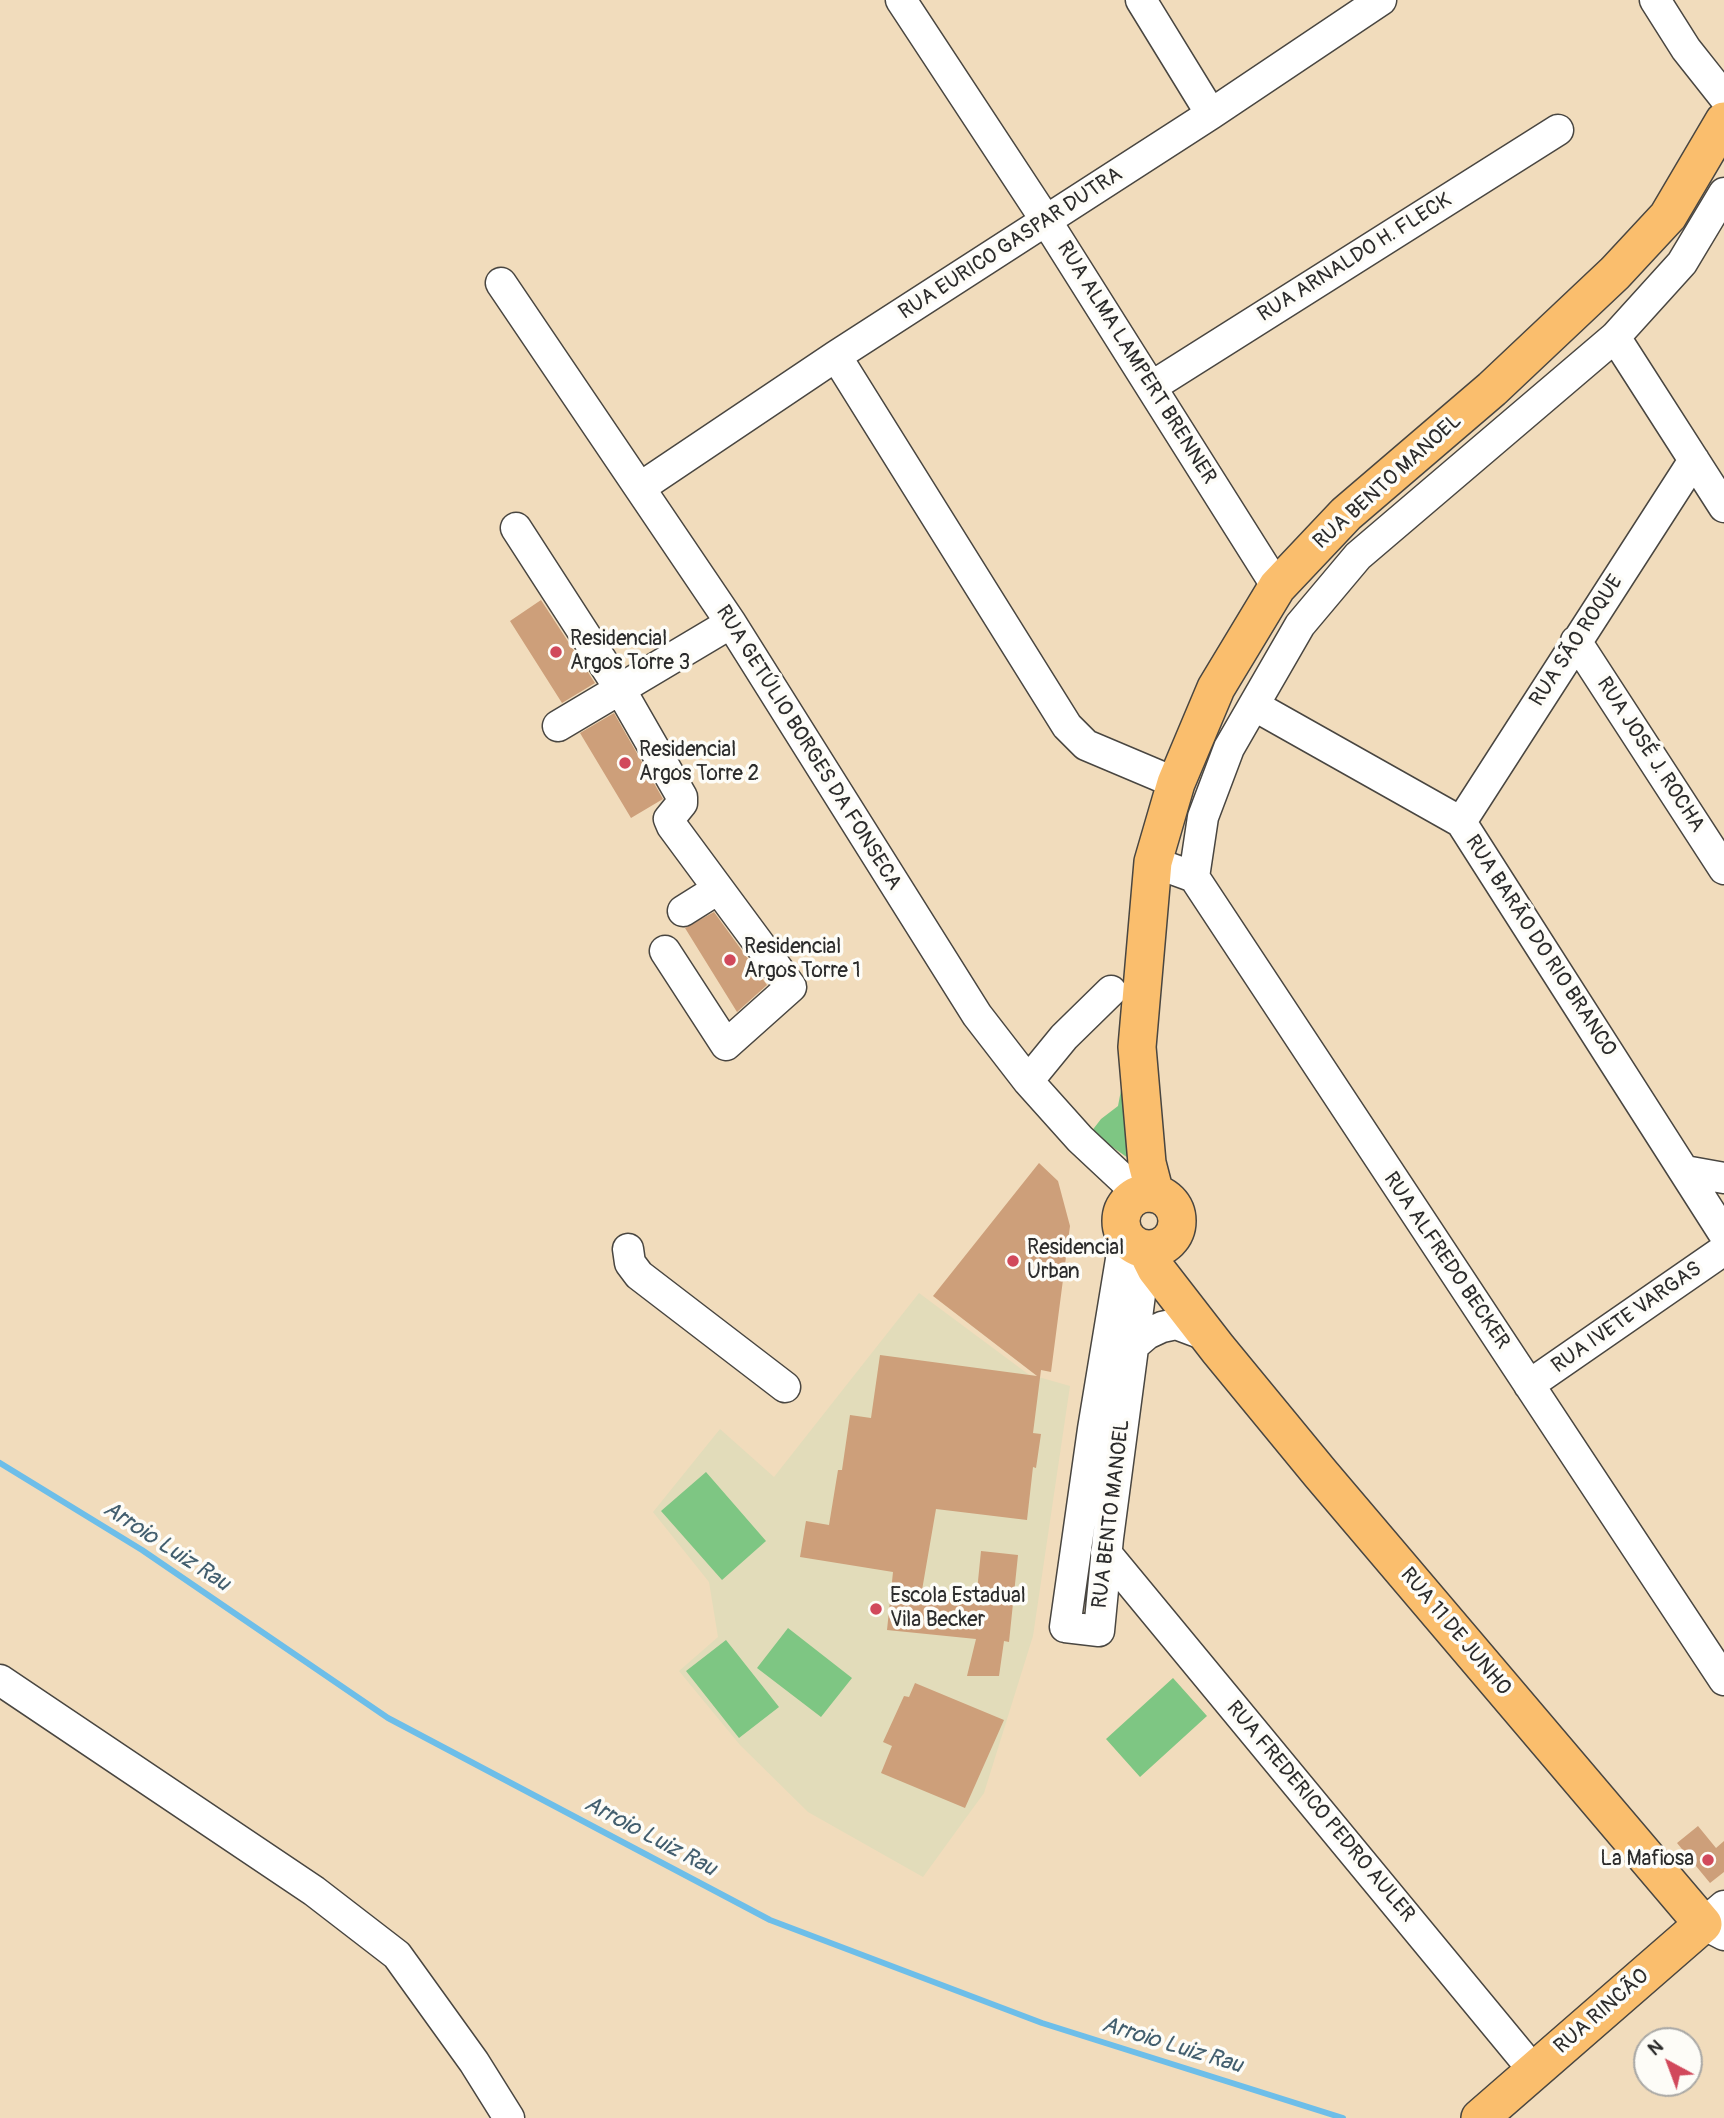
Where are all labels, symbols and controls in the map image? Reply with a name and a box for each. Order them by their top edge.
street label: RUA EURICO GASPAR DUTRA [895,162,1127,326]
street label: RUA ARNALDO H. FLECK [1254,188,1456,328]
street label: RUA ALMA LAMPERT BRENNER [1051,237,1221,489]
street label: RUA BENTO MANOEL [1309,409,1467,555]
street label: RUA SÃO ROQUE [1525,571,1629,711]
street label: RUA GETÚLIO BORGES DA FONSECA [710,601,906,895]
place label: Residencial Argos Torre 3 [570,627,690,677]
marker: Residencial Argos Torre 3 [548,644,564,660]
street label: RUA JOSÉ J. ROCHA [1590,673,1710,837]
place label: Residencial Argos Torre 2 [639,738,759,788]
marker: Residencial Argos Torre 2 [617,755,633,771]
street label: RUA BARÃO DO RIO BRANCO [1459,831,1621,1061]
place label: Residencial Argos Torre 1 [744,935,861,985]
marker: Residencial Argos Torre 1 [722,952,738,968]
street label: RUA ALFREDO BECKER [1377,1168,1515,1354]
place label: Residencial Urban [1027,1236,1124,1286]
marker: Residencial Urban [1005,1253,1021,1269]
street label: RUA IVETE VARGAS [1547,1257,1707,1379]
street label: RUA BENTO MANOEL [1088,1418,1136,1610]
water label: Arroio Luiz Rau [98,1496,234,1598]
street label: RUA 11 DE JUNHO [1394,1563,1516,1701]
place label: Escola Estadual Vila Becker [890,1584,1026,1634]
marker: Escola Estadual Vila Becker [868,1601,884,1617]
street label: RUA FREDERICO PEDRO AULER [1220,1697,1420,1927]
water label: Arroio Luiz Rau [579,1791,721,1883]
place label: La Mafiosa [1600,1847,1694,1873]
marker: La Mafiosa [1700,1852,1716,1868]
street label: RUA RINCÃO [1550,1964,1654,2060]
water label: Arroio Luiz Rau [1098,2012,1246,2080]
north arrow [1633,2027,1703,2097]

